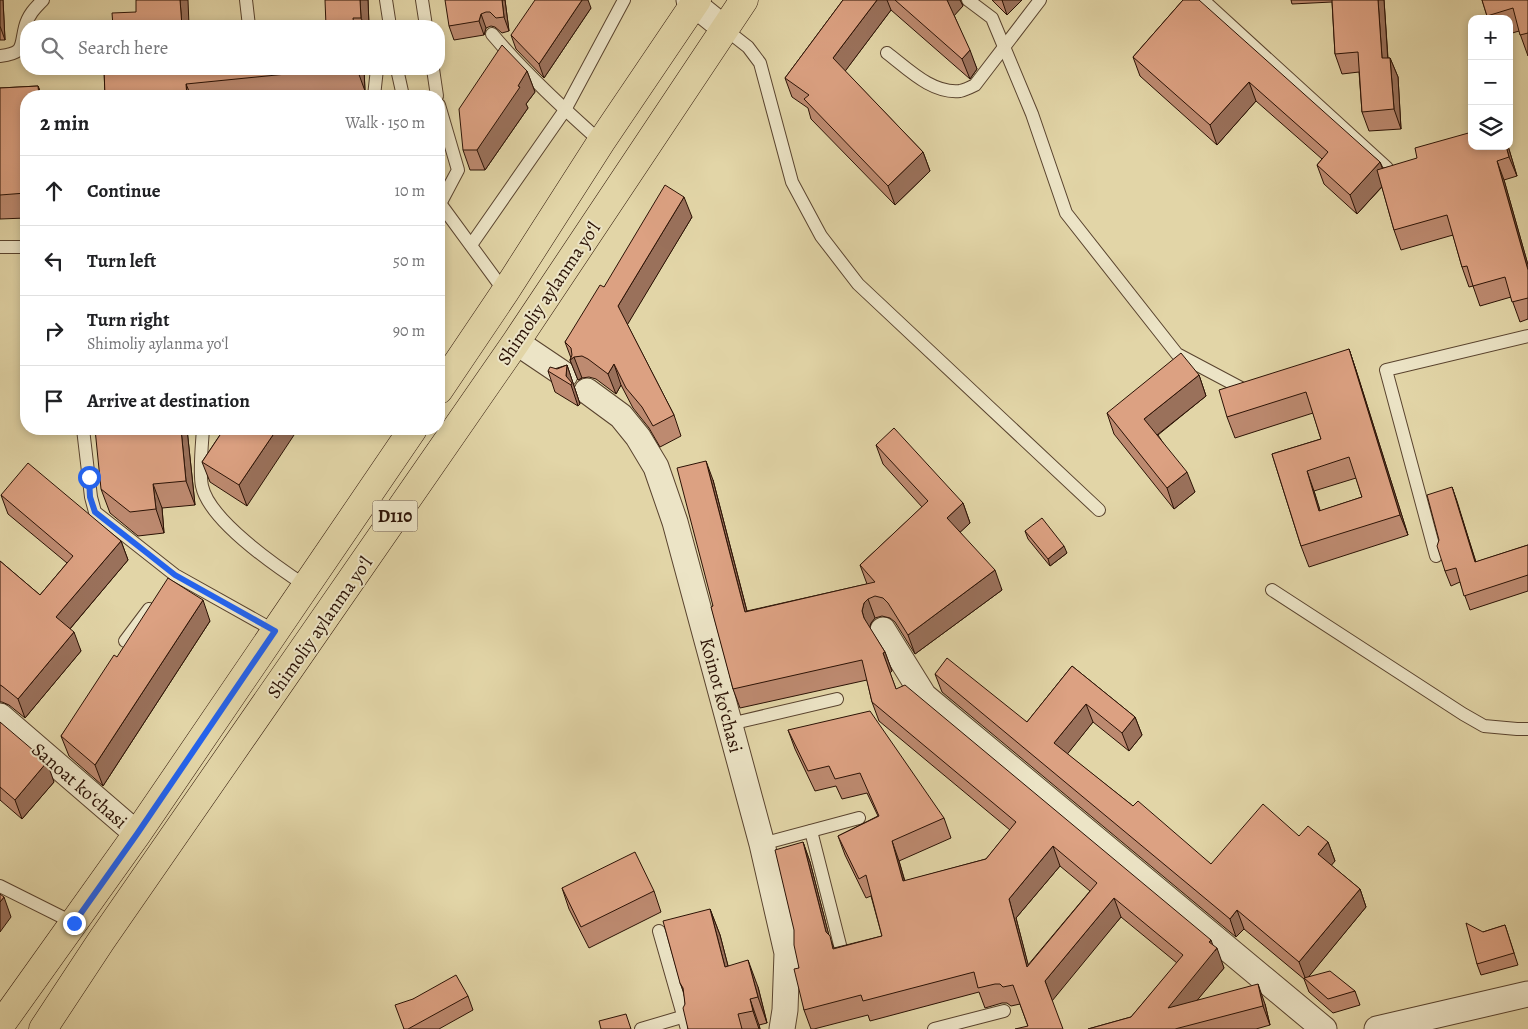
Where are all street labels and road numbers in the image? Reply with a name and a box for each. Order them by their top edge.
street label: Shimoliy aylanma yoʻl [491,216,607,370]
road number: D110 [372,501,418,532]
street label: Shimoliy aylanma yoʻl [261,551,379,704]
street label: Koinot koʻchasi [693,635,749,756]
street label: Sanoat koʻchasi [26,737,133,835]

